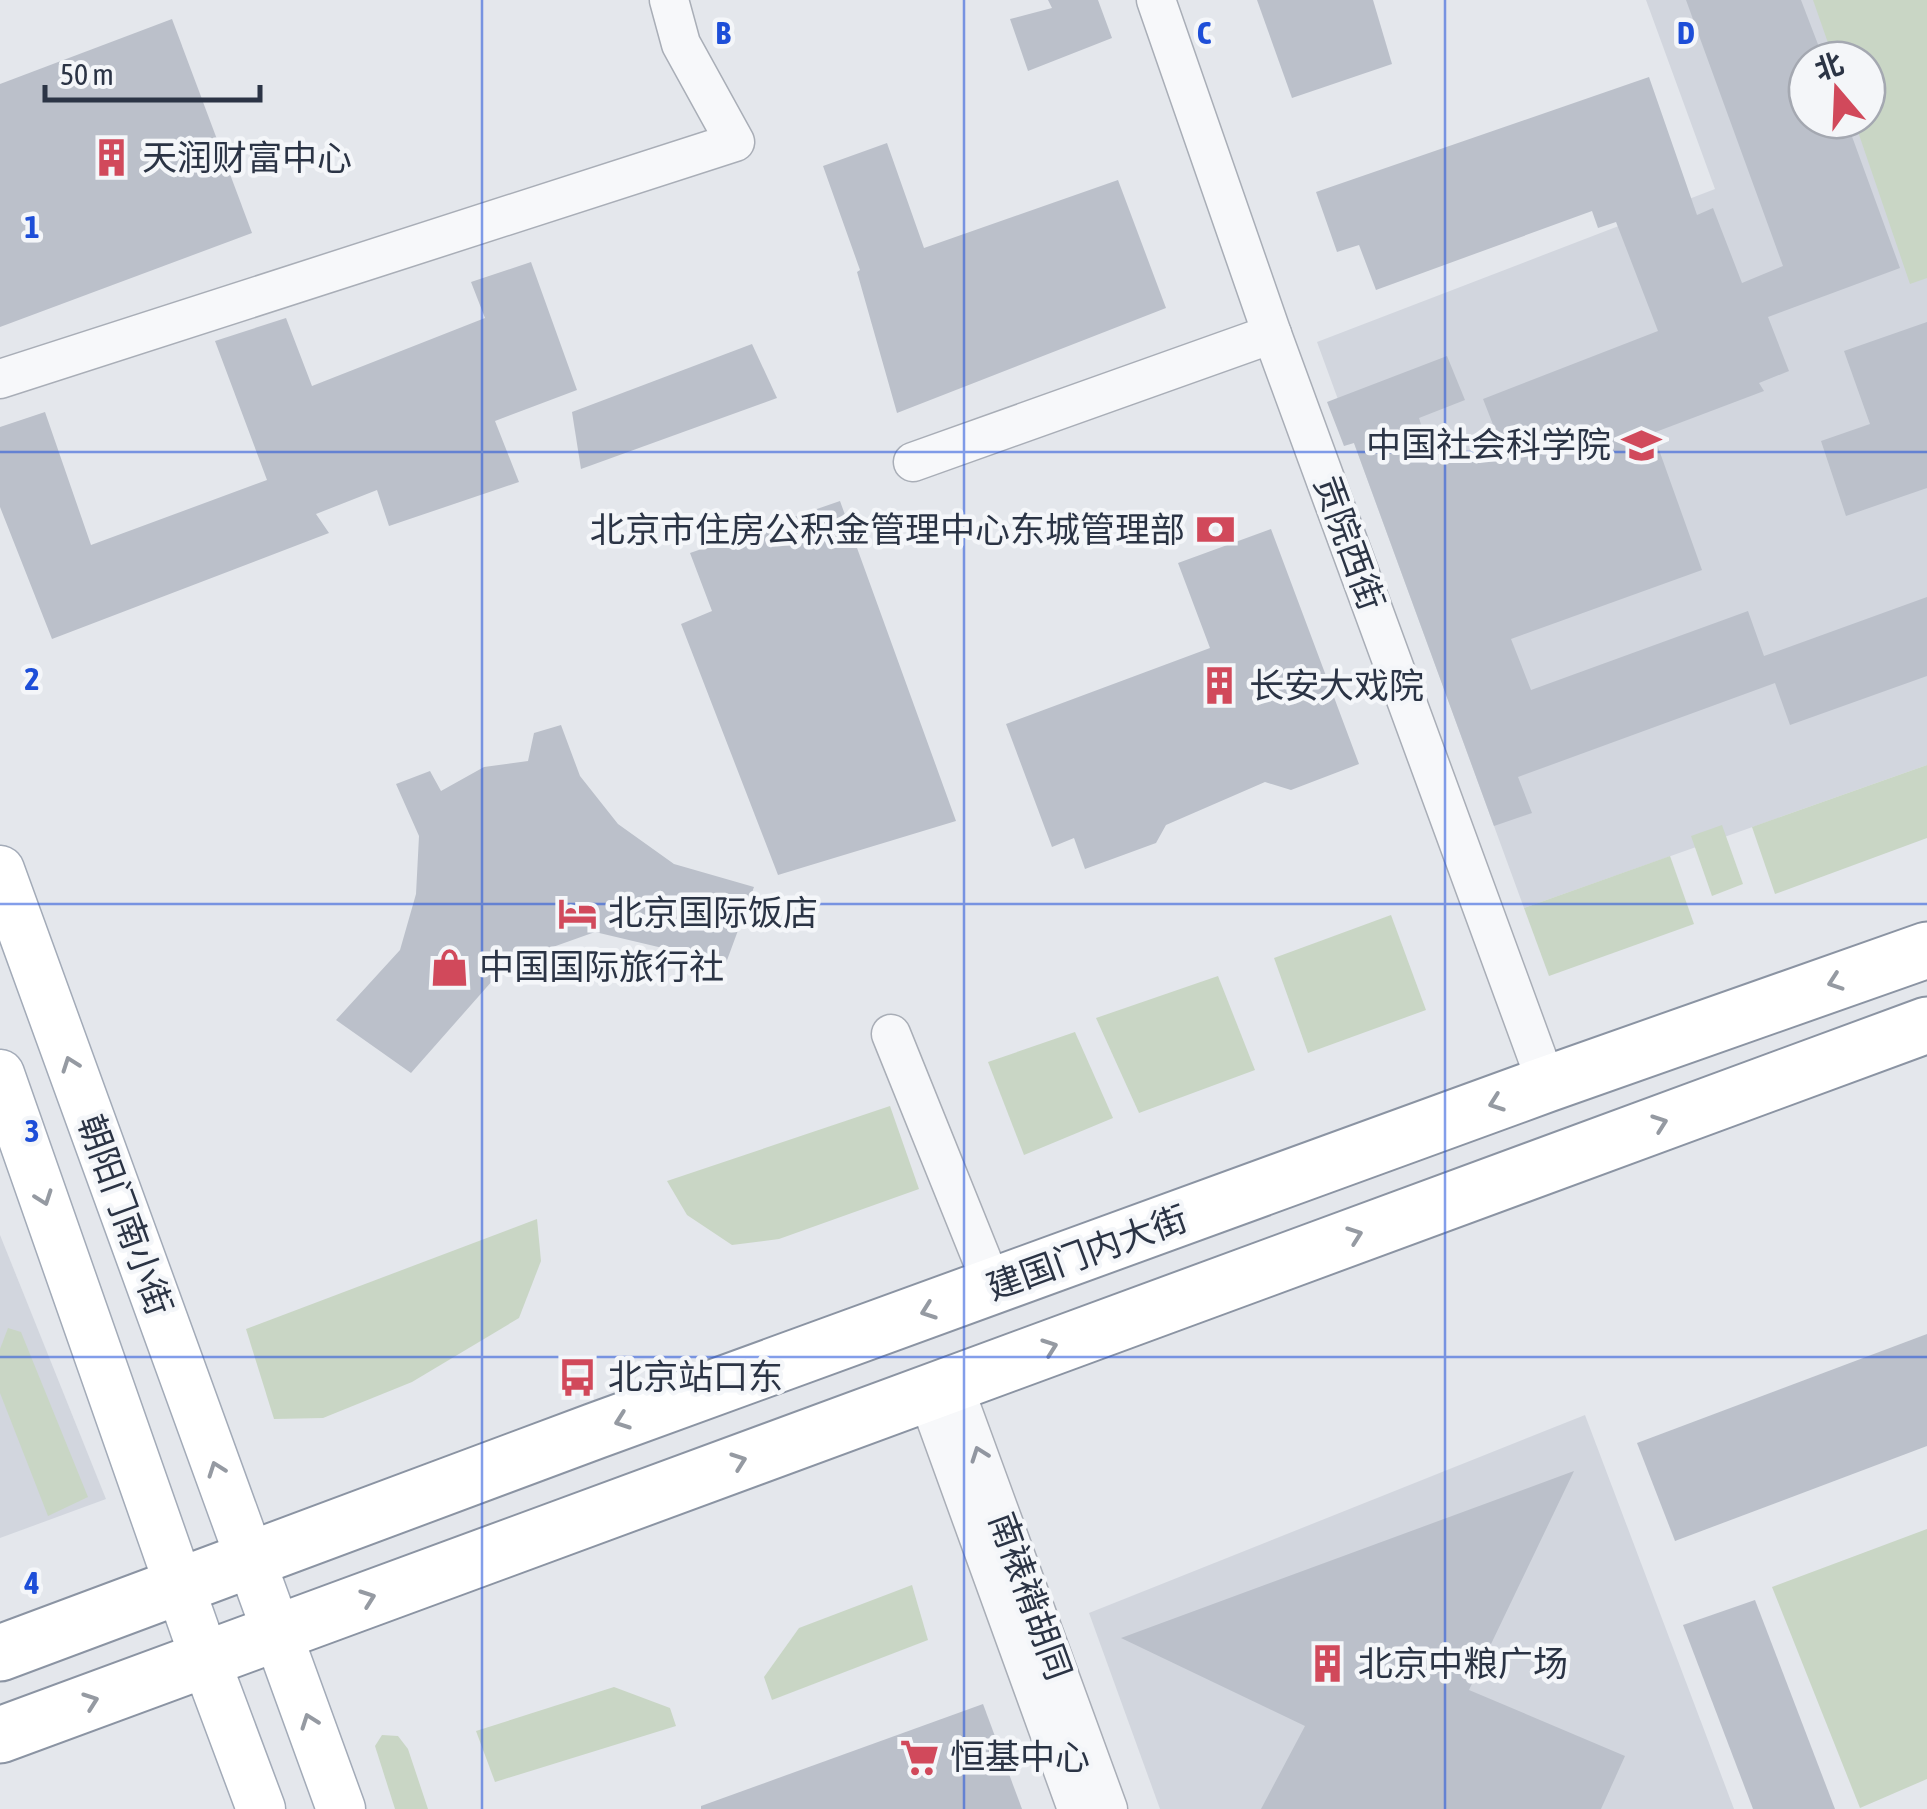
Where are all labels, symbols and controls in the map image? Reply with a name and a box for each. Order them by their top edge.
text: B [715,14,731,51]
text: C [1197,14,1212,51]
text: D [1677,14,1695,51]
scale bar [45,40,260,102]
north arrow [1787,40,1887,140]
text: 北 [1810,47,1847,86]
text: 50 m [60,57,114,91]
building icon: 天润财富中心 [91,137,133,179]
place label: 天润财富中心 [142,137,352,177]
text: 1 [24,208,40,245]
place label: 中国社会科学院 [1366,424,1611,464]
school or university icon: 中国社会科学院 [1620,424,1662,466]
street label: 贡院西街 [1307,470,1393,615]
place label: 北京市住房公积金管理中心东城管理部 [590,509,1185,549]
bank icon: 北京市住房公积金管理中心东城管理部 [1194,509,1236,551]
text: 2 [24,660,40,697]
building icon: 长安大戏院 [1198,665,1240,707]
place label: 长安大戏院 [1249,665,1424,705]
hotel icon: 北京国际饭店 [557,892,599,934]
place label: 北京国际饭店 [608,892,818,932]
shop icon: 中国国际旅行社 [428,946,470,988]
place label: 中国国际旅行社 [479,946,724,986]
one-way arrow [1828,970,1845,991]
one-way arrow [61,1057,82,1074]
one-way arrow [1488,1091,1506,1111]
street label: 朝阳门南小街 [71,1109,181,1320]
text: 3 [24,1112,40,1149]
one-way arrow [1651,1114,1668,1135]
one-way arrow [32,1189,53,1206]
street label: 建国门内大街 [981,1197,1192,1307]
one-way arrow [1346,1226,1363,1247]
one-way arrow [920,1299,937,1320]
one-way arrow [1040,1339,1058,1359]
bus stop icon: 北京站口东 [557,1356,599,1398]
place label: 北京站口东 [608,1356,783,1396]
one-way arrow [614,1409,632,1429]
one-way arrow [970,1447,991,1464]
one-way arrow [729,1452,746,1473]
one-way arrow [208,1461,228,1479]
street label: 南裱褙胡同 [982,1507,1080,1685]
text: 4 [23,1564,40,1601]
one-way arrow [359,1589,376,1610]
building icon: 北京中粮广场 [1307,1643,1349,1685]
place label: 北京中粮广场 [1358,1643,1568,1683]
one-way arrow [82,1692,99,1713]
one-way arrow [300,1713,321,1730]
supermarket icon: 恒基中心 [899,1736,941,1778]
place label: 恒基中心 [950,1736,1090,1776]

